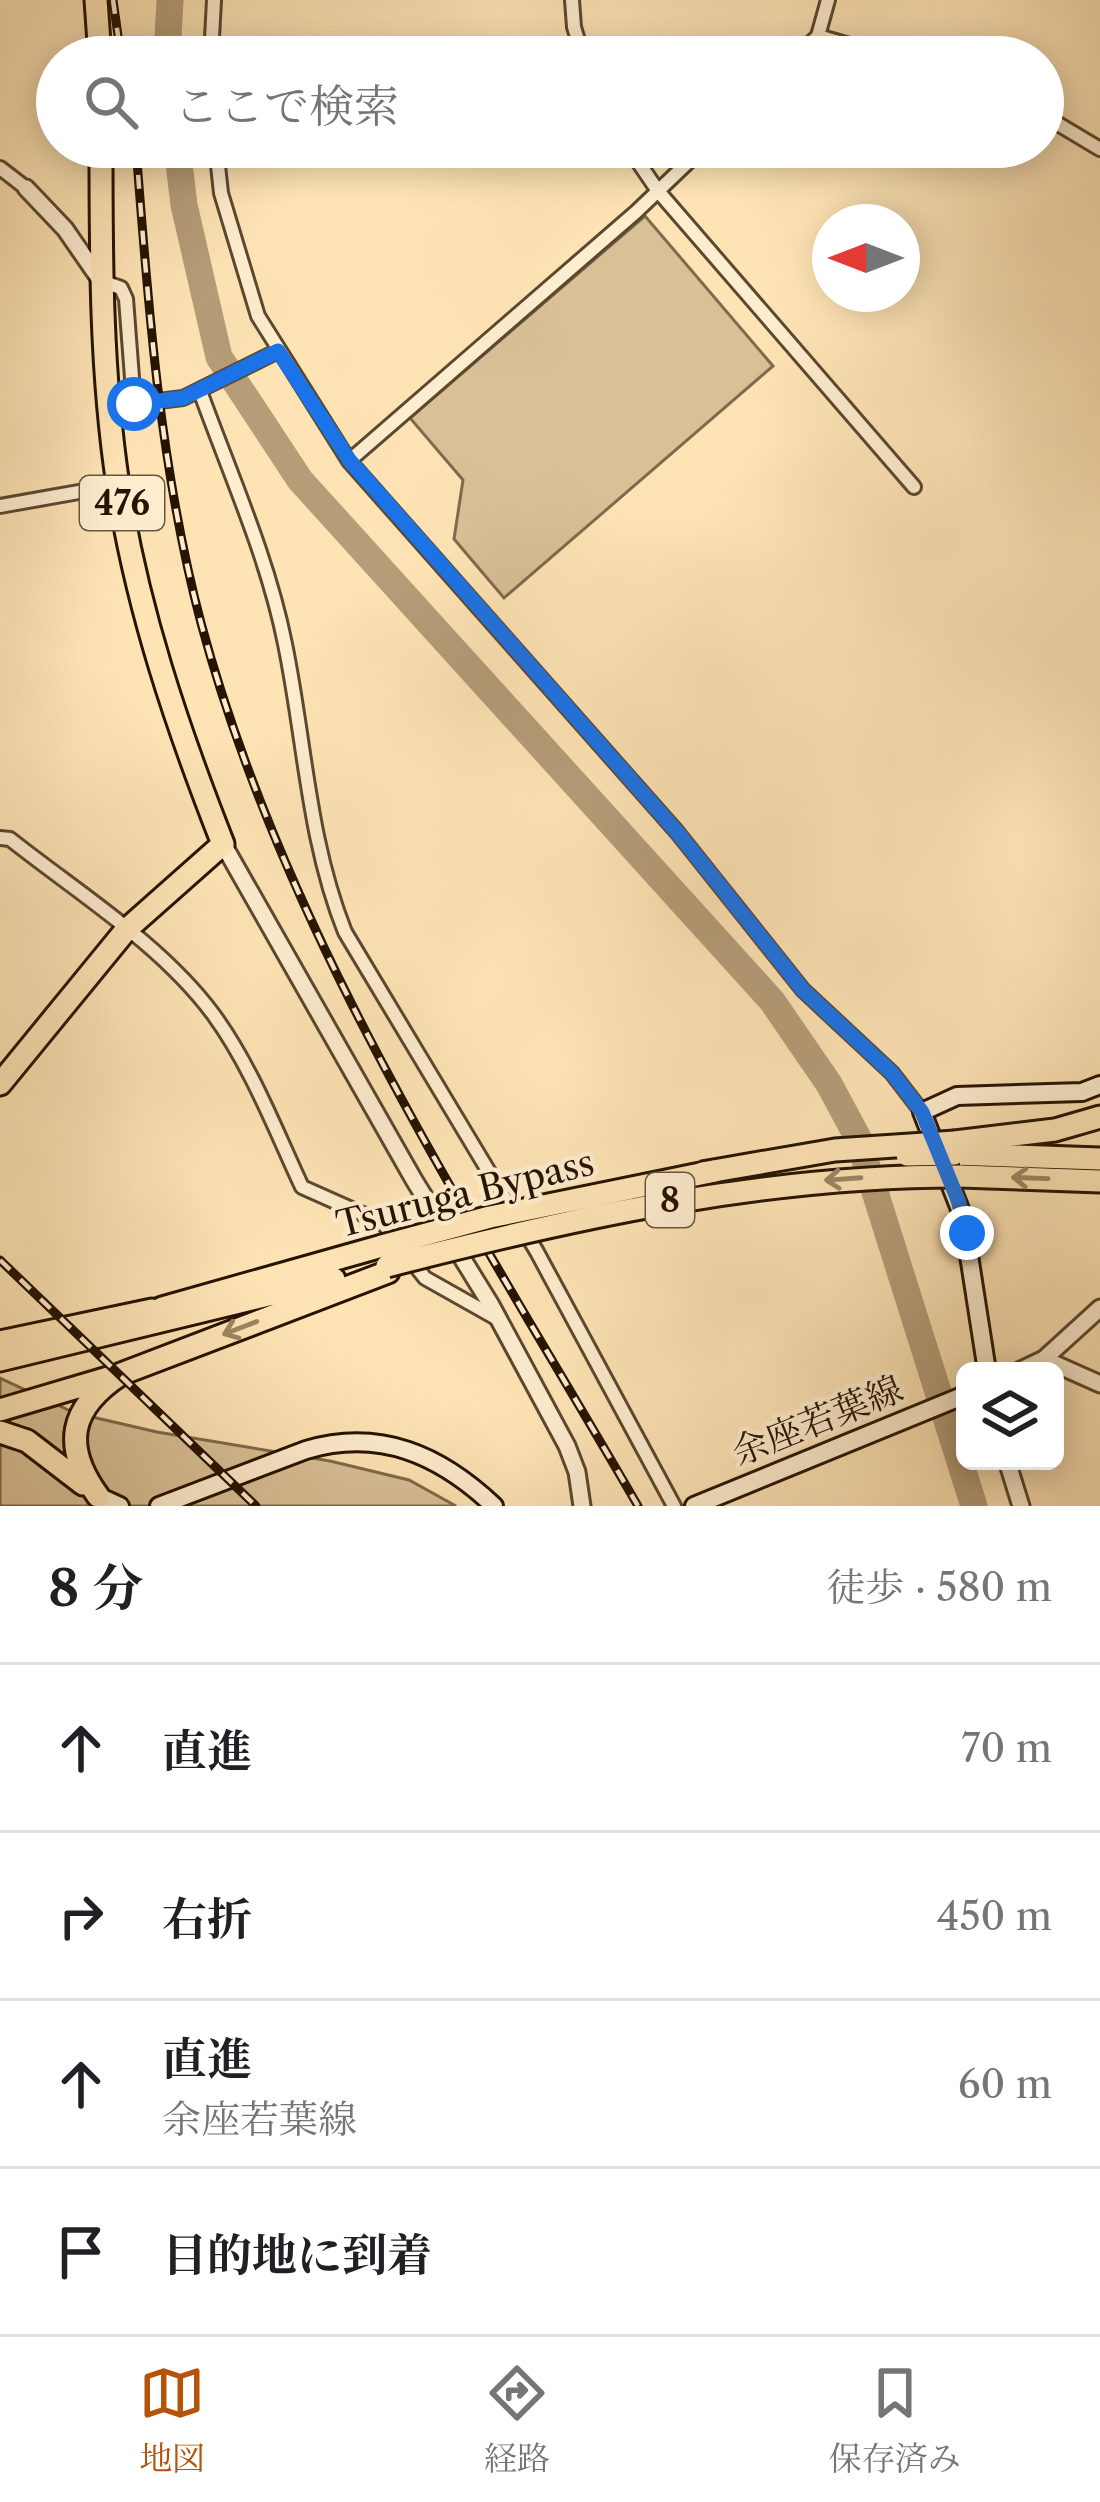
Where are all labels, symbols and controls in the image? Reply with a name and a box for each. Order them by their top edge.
search box [36,36,1064,168]
icon: search [78,69,144,135]
text: ここで検索 [174,78,399,134]
north arrow [812,204,920,312]
route start [107,377,161,431]
road number: 476 [80,476,164,530]
street label: Tsuruga Bypass [332,1140,598,1246]
one-way arrow [1011,1166,1050,1189]
one-way arrow [824,1168,863,1191]
road number: 8 [646,1173,694,1227]
route end [940,1206,994,1260]
one-way arrow [222,1318,259,1340]
map controls [956,1362,1064,1470]
button: layers [956,1362,1064,1470]
street label: 余座若葉線 [725,1366,909,1474]
text: 8 分 [48,1557,143,1619]
text: 徒歩 · 580 m [827,1563,1052,1611]
icon: ahead [48,1715,114,1781]
text: 直進 [162,1723,252,1779]
text: 70 m [961,1724,1052,1772]
icon: right [48,1883,114,1949]
text: 右折 [162,1891,252,1947]
text: 450 m [937,1892,1052,1940]
text: 直進 [162,2031,252,2087]
icon: ahead [48,2051,114,2117]
text: 60 m [958,2060,1052,2108]
text: 余座若葉線 [162,2095,357,2143]
icon: arrive [48,2219,114,2285]
text: 目的地に到着 [162,2227,432,2283]
tab: 地図 [139,2360,205,2479]
tab: 経路 [484,2360,550,2479]
tab: 保存済み [829,2360,961,2479]

